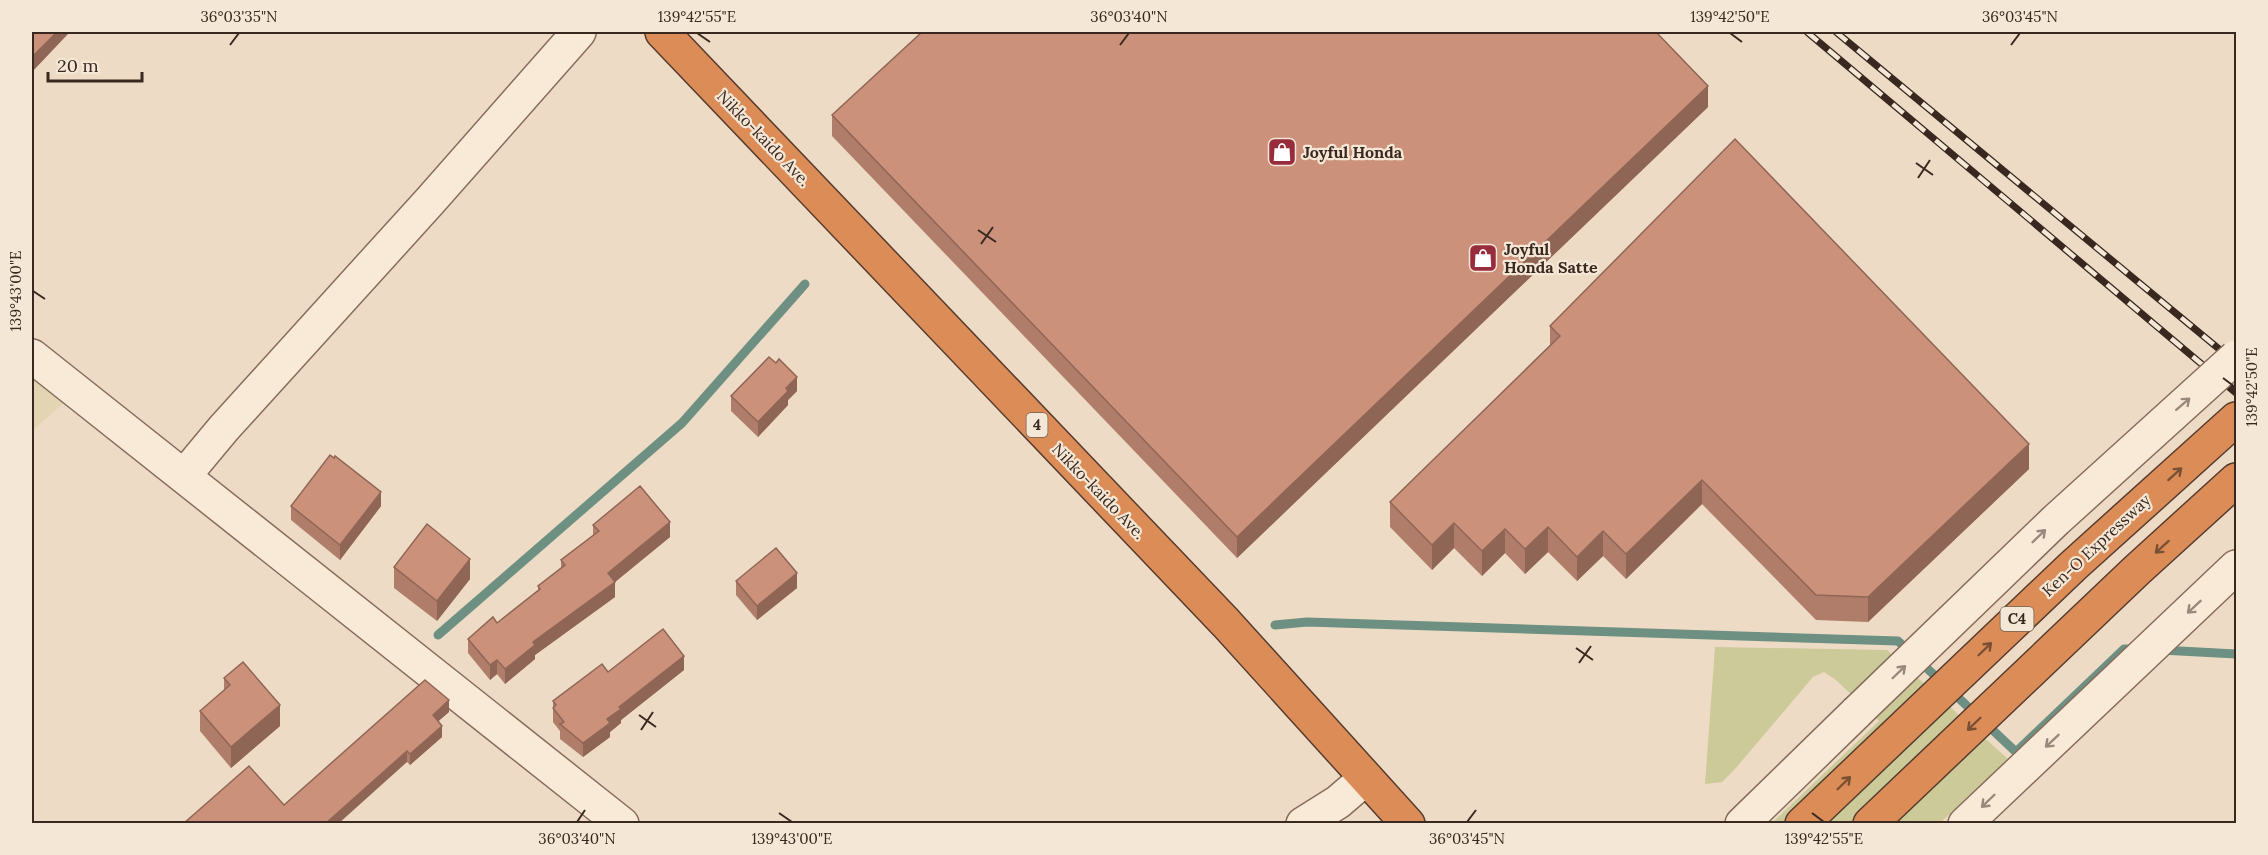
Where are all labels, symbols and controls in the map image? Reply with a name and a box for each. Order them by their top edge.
text: 36°03'35"N [200,7,278,26]
text: 139°42'55"E [658,7,736,26]
text: 36°03'40"N [1090,7,1168,26]
text: 139°42'50"E [1690,7,1770,26]
text: 36°03'45"N [1982,7,2058,26]
scale bar [48,45,142,83]
text: 20 m [57,54,99,77]
street label: Nikko-kaido Ave. [713,86,815,190]
shop icon: Joyful Honda [1266,136,1298,168]
place label: Joyful Honda [1303,142,1403,162]
place label: Joyful Honda Satte [1504,239,1598,277]
shop icon: Joyful Honda Satte [1467,242,1499,274]
text: 139°43'00"E [6,251,25,331]
text: 139°42'50"E [2242,347,2261,427]
one-way arrow [2175,397,2190,411]
road number: 4 [1026,413,1048,437]
street label: Nikko-kaido Ave. [1048,439,1150,543]
one-way arrow [2167,467,2182,481]
street label: Ken-O Expressway [2038,489,2155,600]
one-way arrow [2032,529,2047,544]
one-way arrow [2155,540,2170,554]
one-way arrow [2187,600,2202,614]
road number: C4 [2000,607,2034,631]
one-way arrow [1978,642,1993,656]
one-way arrow [1891,665,1906,679]
one-way arrow [1967,717,1982,731]
one-way arrow [2044,734,2059,748]
one-way arrow [1837,776,1852,790]
one-way arrow [1981,794,1996,808]
text: 36°03'40"N [538,829,616,848]
text: 139°43'00"E [752,829,832,848]
text: 36°03'45"N [1429,829,1505,848]
text: 139°42'55"E [1785,829,1863,848]

